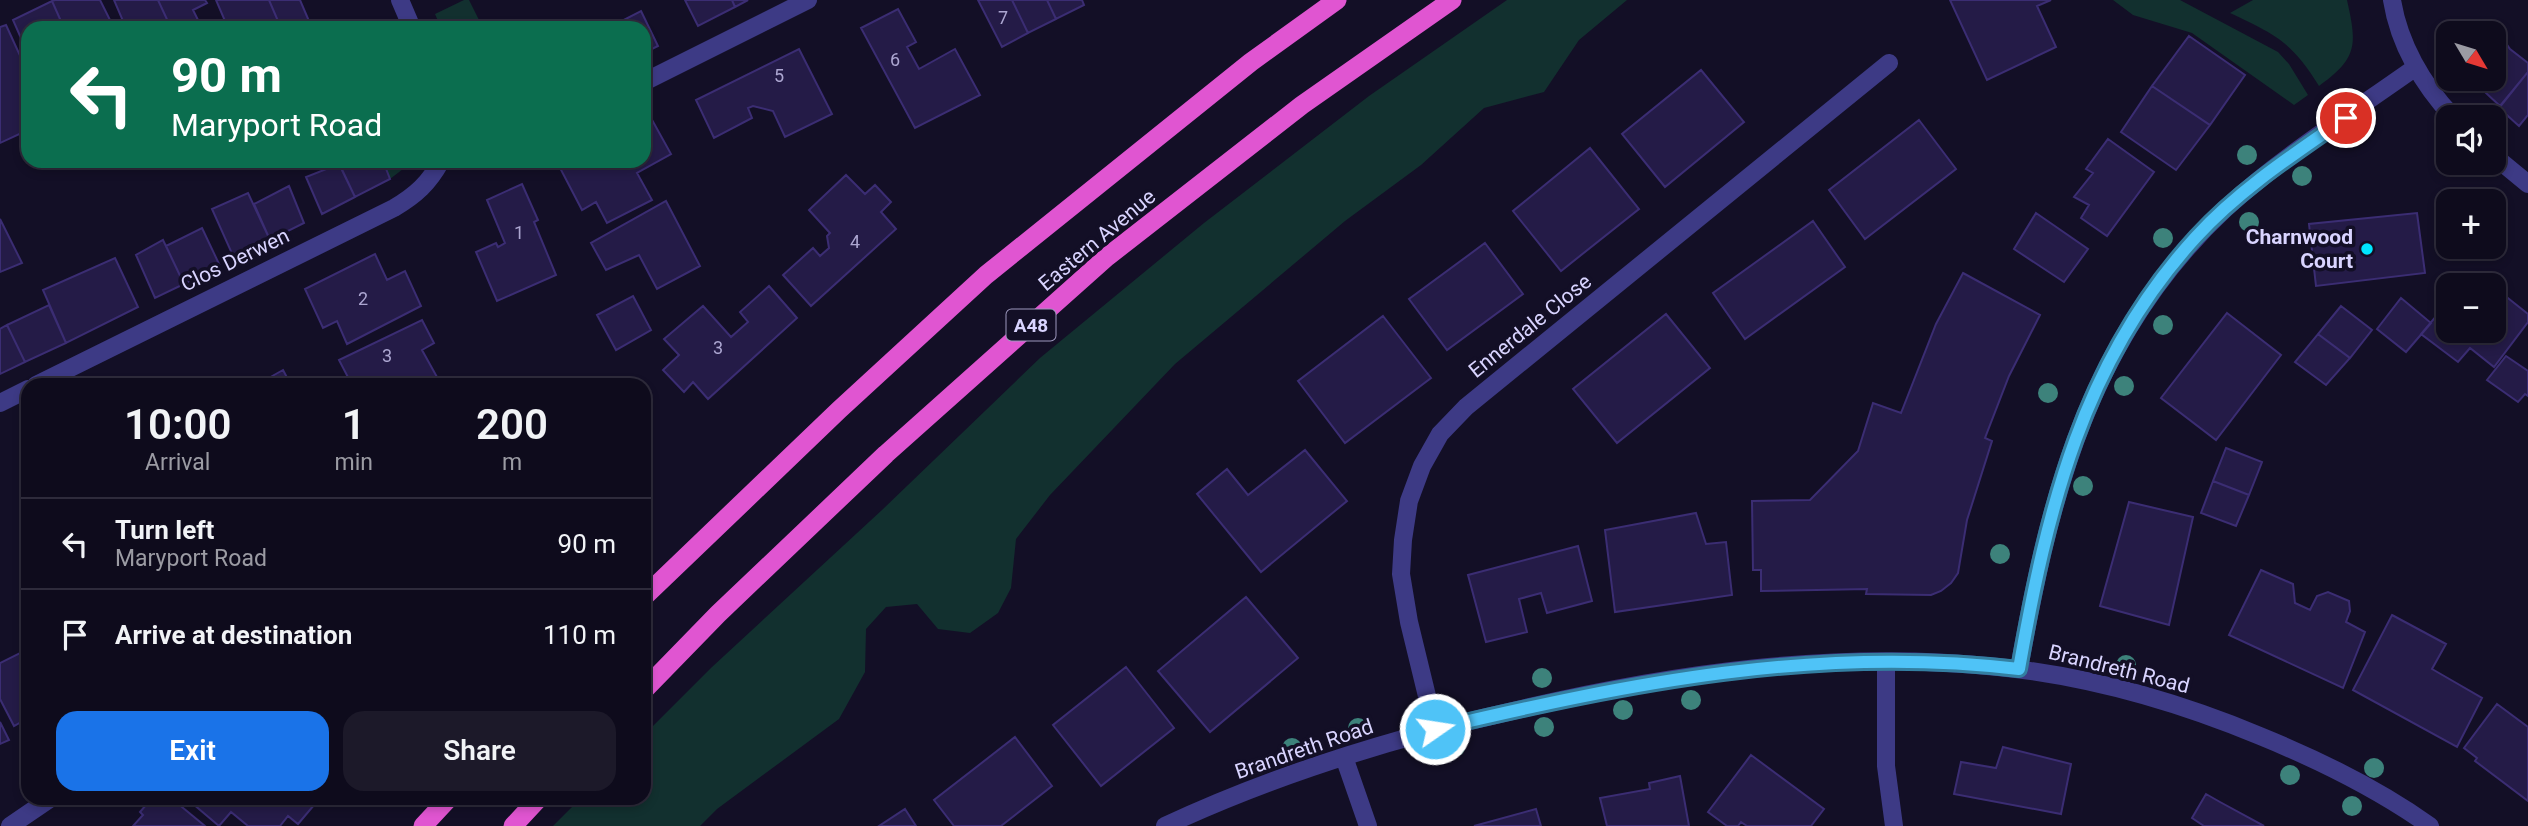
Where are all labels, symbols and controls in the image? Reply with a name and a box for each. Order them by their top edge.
house number: 7 [998,7,1008,28]
north arrow [2436,21,2506,91]
map controls [2436,21,2506,343]
text: 90 m [171,47,282,104]
icon: left [56,49,147,140]
house number: 6 [890,49,900,70]
house number: 5 [774,65,784,86]
pin [2316,88,2376,148]
icon: arrive [2327,99,2365,137]
button: sound [2436,105,2506,175]
text: Maryport Road [171,106,382,144]
street label: Eastern Avenue [1034,184,1160,296]
button: + [2436,189,2506,259]
house number: 1 [514,222,524,243]
street label: Clos Derwen [177,223,293,297]
place label: Charnwood Court [2246,225,2353,273]
house number: 4 [850,231,860,252]
marker: Charnwood Court [2359,241,2375,257]
street label: Ennerdale Close [1464,269,1596,383]
button: − [2436,273,2506,343]
house number: 2 [358,288,368,309]
road number: A48 [1006,310,1056,340]
house number: 3 [713,337,723,358]
house number: 3 [382,345,392,366]
text: 10:00 [124,400,231,449]
text: 1 [342,400,366,449]
text: 200 [476,400,548,449]
text: Arrival [145,449,210,476]
text: min [334,449,373,476]
text: m [502,449,522,476]
text: Turn left [115,515,214,545]
icon: left [56,525,94,563]
text: 90 m [558,529,616,559]
text: Maryport Road [115,545,267,572]
icon: arrive [56,616,94,654]
text: Arrive at destination [115,620,352,650]
text: 110 m [543,620,616,650]
street label: Brandreth Road [2046,640,2192,698]
position arrow [1398,692,1472,766]
button: Exit [56,711,329,791]
button: Share [343,711,616,791]
street label: Brandreth Road [1232,714,1376,784]

